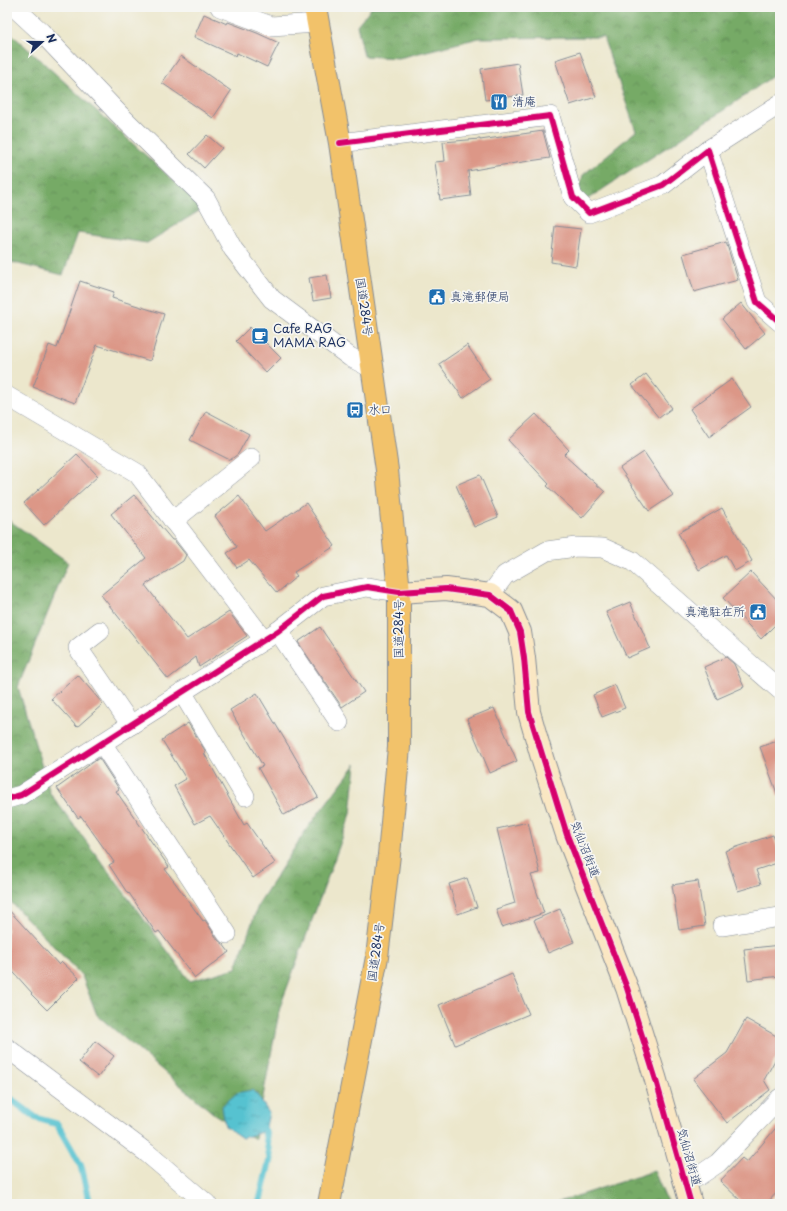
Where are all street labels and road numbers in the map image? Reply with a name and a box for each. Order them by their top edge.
street label: 国道284号 [352,276,378,338]
street label: 国道284号 [389,599,407,659]
street label: 気仙沼街道 [567,817,605,880]
street label: 国道284号 [362,921,388,983]
street label: 気仙沼街道 [673,1125,707,1188]

